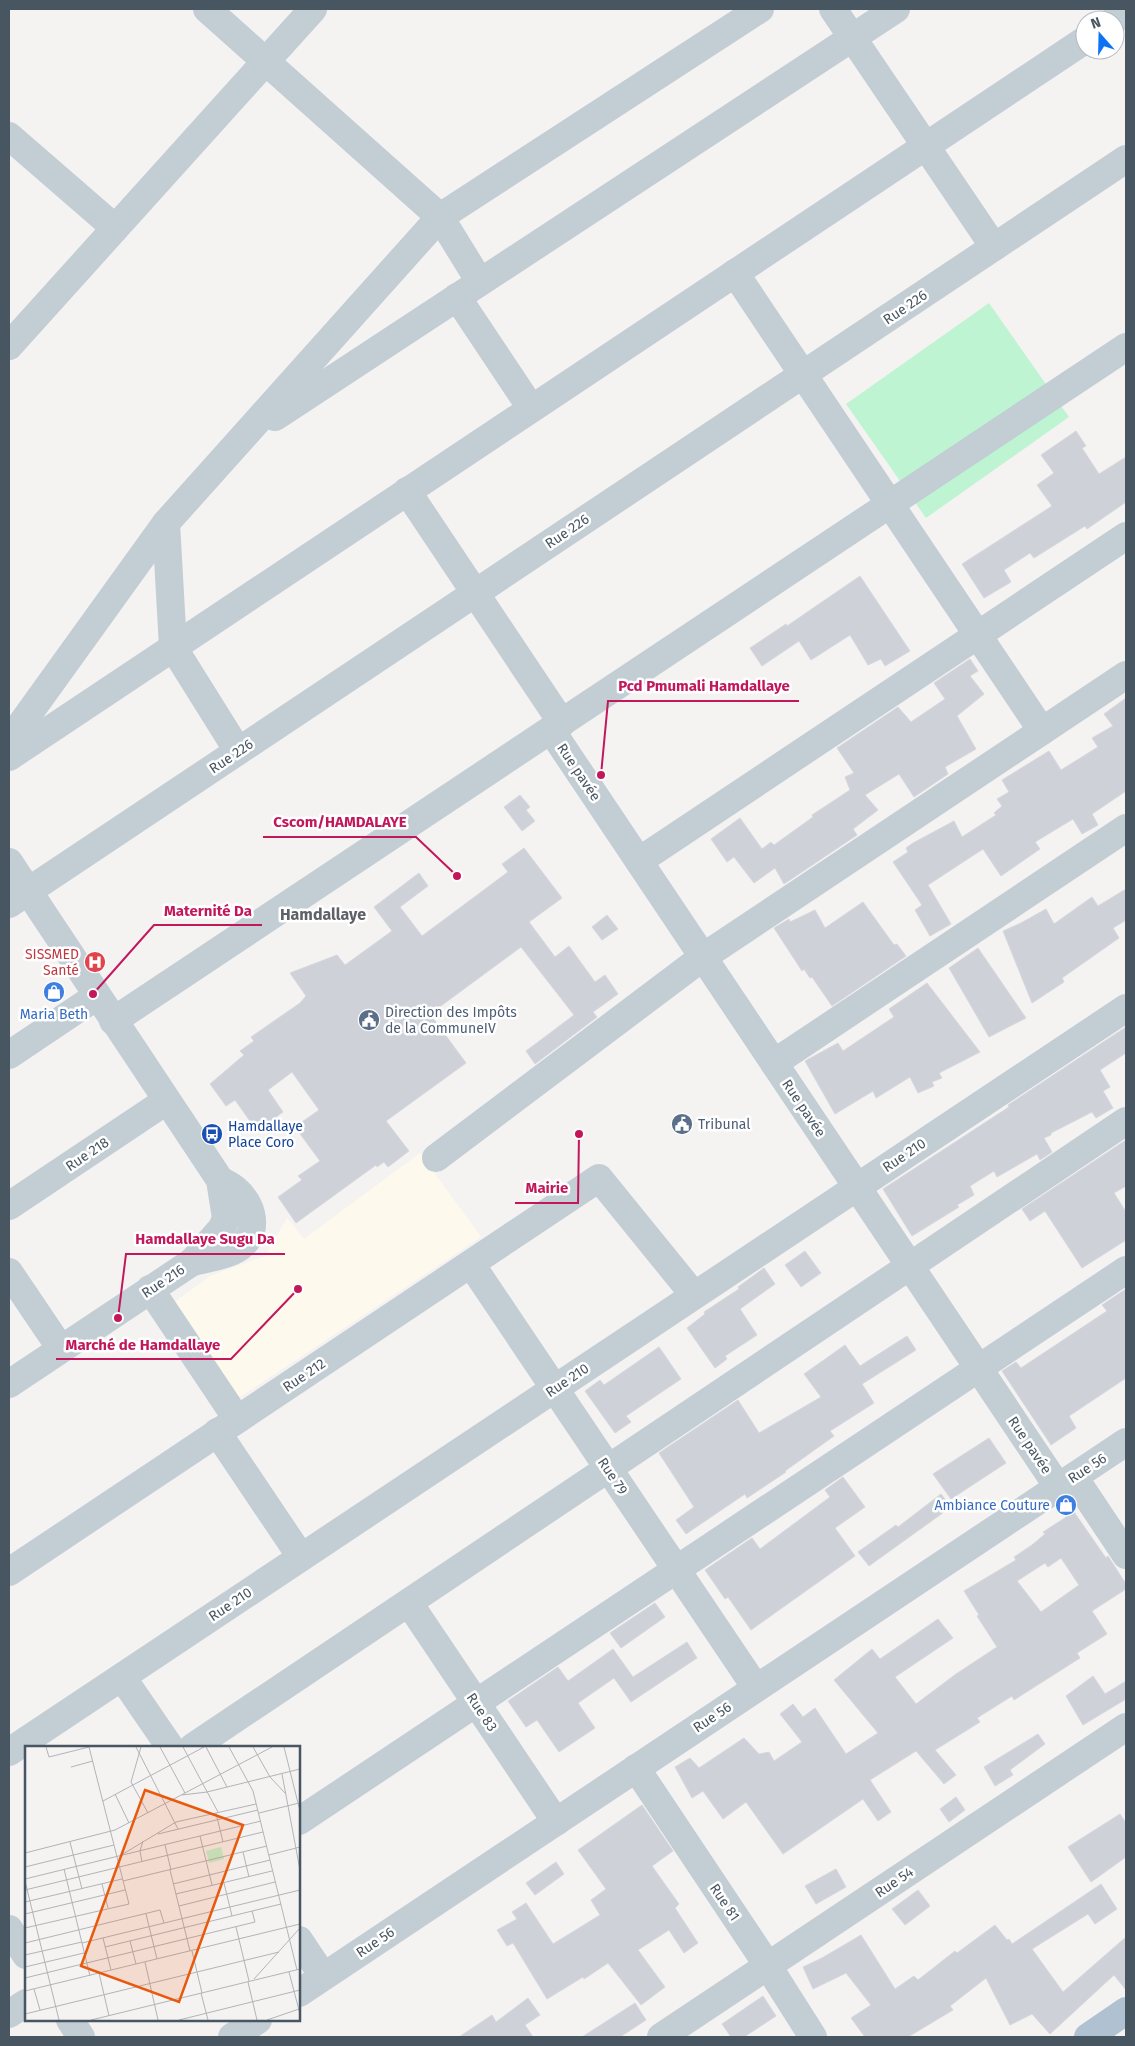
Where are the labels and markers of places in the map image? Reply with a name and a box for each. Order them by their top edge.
callout: Pcd Pmumali Hamdallaye [608,671,799,701]
callout: Cscom/HAMDALAYE [263,807,416,837]
callout: Maternité Da [154,895,262,925]
place label: SISSMED Santé [25,946,79,979]
hospital icon: SISSMED Santé [83,950,107,974]
shop icon: Maria Beth [42,980,66,1004]
place label: Direction des Impôts de la CommuneIV [385,1004,517,1037]
place label: Maria Beth [20,1006,88,1023]
public building icon: Direction des Impôts de la CommuneIV [357,1008,381,1032]
public building icon: Tribunal [670,1112,694,1136]
place label: Tribunal [698,1116,750,1133]
place label: Hamdallaye Place Coro [228,1118,303,1151]
bus stop icon: Hamdallaye Place Coro [200,1122,224,1146]
callout: Mairie [515,1173,578,1203]
callout: Hamdallaye Sugu Da [126,1224,285,1254]
callout: Marché de Hamdallaye [56,1329,231,1359]
shop icon: Ambiance Couture [1054,1493,1078,1517]
place label: Ambiance Couture [934,1497,1050,1514]

